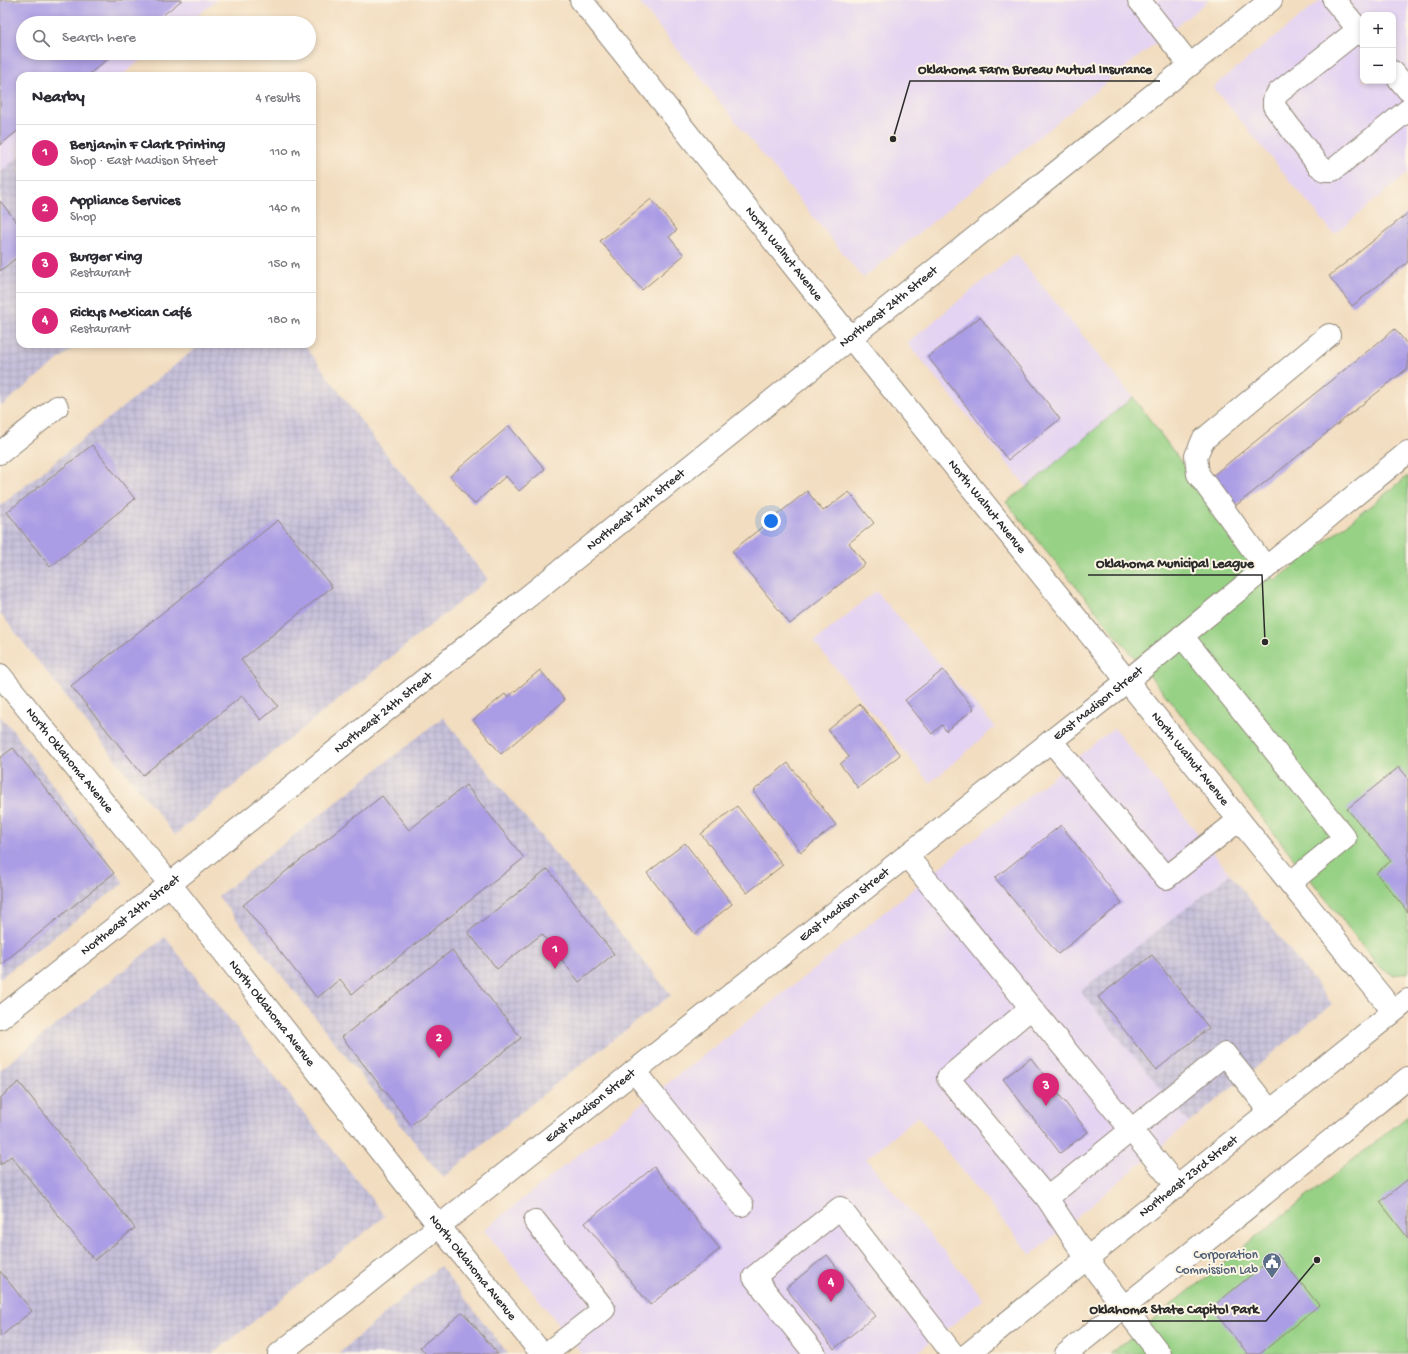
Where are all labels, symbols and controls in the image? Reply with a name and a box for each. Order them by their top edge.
map controls [1360,12,1396,84]
button: + [1360,12,1396,48]
search box [16,16,316,60]
icon: search [30,27,52,49]
text: Search here [62,29,136,47]
button: − [1360,48,1396,84]
callout: Oklahoma Farm Bureau Mutual Insurance [910,55,1160,81]
text: Oklahoma Farm Bureau Mutual Insurance [918,62,1153,79]
text: Nearby [32,88,85,108]
text: 4 results [256,91,300,106]
text: Benjamin F Clark Printing [70,136,225,154]
text: 1 [42,145,48,160]
text: 110 m [270,145,300,160]
text: Shop · East Madison Street [70,154,217,169]
text: Appliance Services [70,192,180,210]
text: 2 [42,201,48,216]
text: 140 m [269,201,300,216]
street label: North Walnut Avenue [742,204,826,304]
text: Shop [70,210,96,225]
text: Burger King [70,248,142,266]
text: 3 [42,257,48,272]
text: 150 m [268,257,300,272]
street label: Northeast 24th Street [836,262,942,351]
text: Restaurant [70,266,130,281]
text: Rickys Mexican Café [70,304,192,322]
text: 4 [42,313,48,328]
text: 180 m [268,313,300,328]
text: Restaurant [70,322,130,337]
street label: North Walnut Avenue [944,457,1029,557]
street label: Northeast 24th Street [584,465,689,554]
your location [761,511,781,531]
callout: Oklahoma Municipal League [1088,549,1262,575]
text: Oklahoma Municipal League [1096,556,1255,573]
street label: East Madison Street [1050,662,1148,744]
street label: Northeast 24th Street [331,668,437,757]
street label: North Oklahoma Avenue [22,705,117,816]
street label: North Walnut Avenue [1148,709,1232,809]
street label: East Madison Street [796,864,894,945]
street label: Northeast 24th Street [78,871,184,959]
pin: 1 [542,936,568,969]
street label: North Oklahoma Avenue [225,957,318,1070]
pin: 2 [426,1025,452,1058]
street label: East Madison Street [542,1065,640,1146]
pin: 3 [1033,1073,1059,1106]
street label: Northeast 23rd Street [1136,1131,1242,1221]
street label: North Oklahoma Avenue [426,1212,520,1324]
place label: Corporation Commission Lab [1176,1248,1259,1278]
public building icon: Corporation Commission Lab [1261,1251,1283,1279]
pin: 4 [818,1269,844,1302]
callout: Oklahoma State Capitol Park [1082,1295,1266,1321]
text: Oklahoma State Capitol Park [1090,1302,1260,1319]

